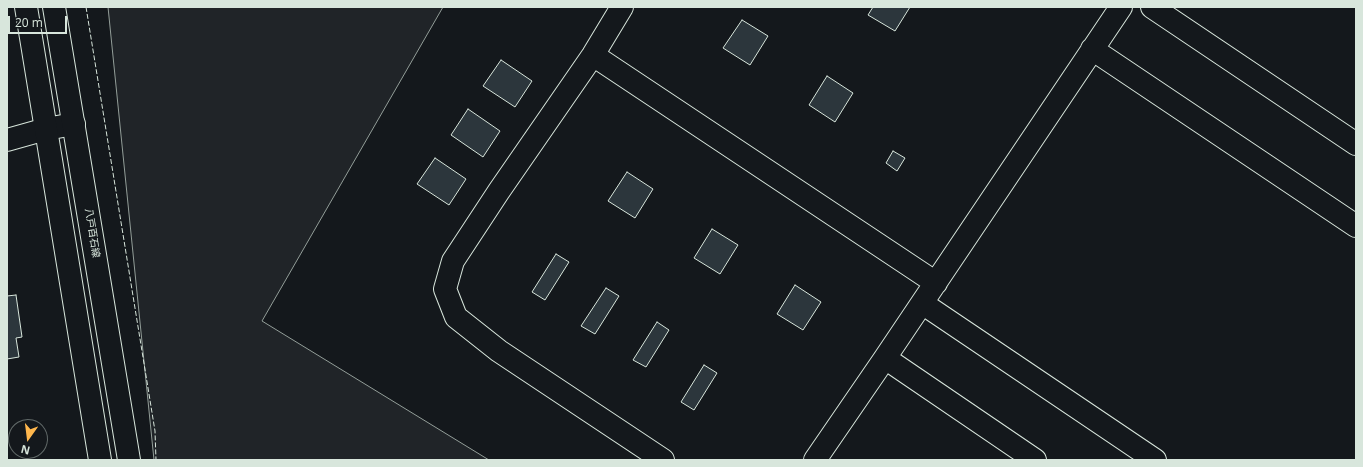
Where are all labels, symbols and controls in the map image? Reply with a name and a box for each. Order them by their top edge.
scale bar [10,8,69,34]
text: 20 m [15,14,43,31]
street label: 八戸百石線 [82,207,102,259]
north arrow [8,419,48,459]
text: N [19,442,31,459]

